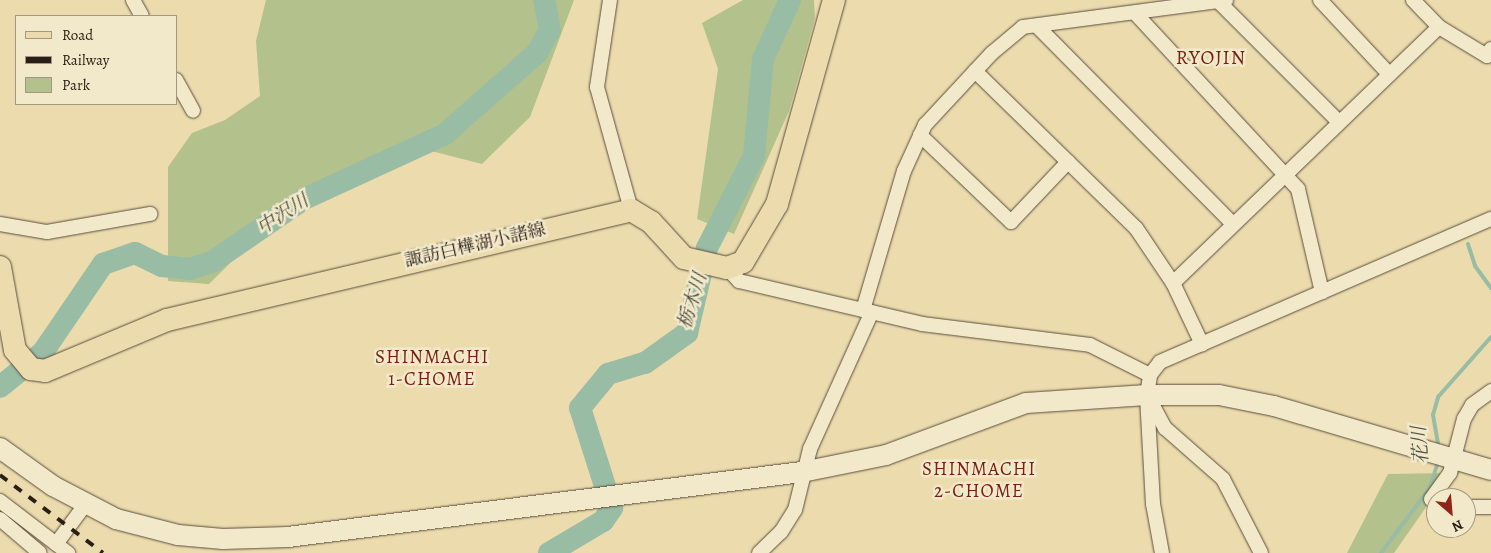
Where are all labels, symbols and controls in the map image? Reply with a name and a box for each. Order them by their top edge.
legend [15,15,178,105]
text: Road [62,25,93,45]
district label: RYOJIN [1175,45,1247,69]
text: Railway [62,50,109,70]
text: Park [62,75,90,95]
water label: 中沢川 [253,190,313,240]
street label: 諏訪白樺湖小諸線 [402,218,548,272]
water label: 栃木川 [674,270,712,332]
district label: SHINMACHI 1-CHOME [374,347,490,391]
water label: 花川 [1408,425,1434,465]
district label: SHINMACHI 2-CHOME [921,459,1037,503]
north arrow [1426,488,1476,538]
text: N [1449,515,1466,537]

